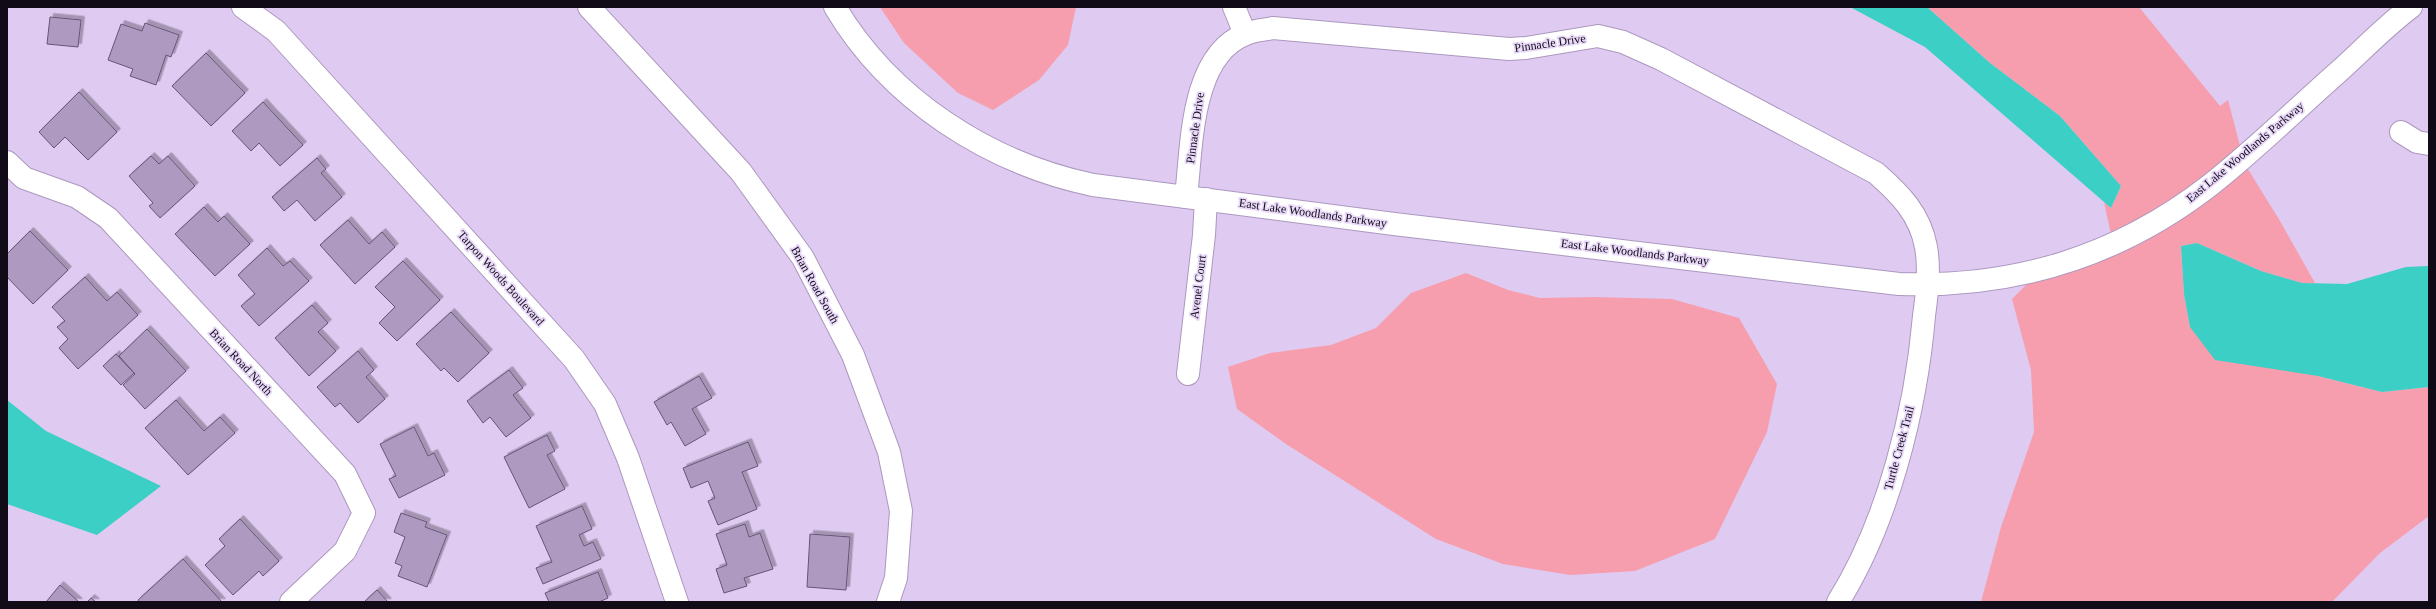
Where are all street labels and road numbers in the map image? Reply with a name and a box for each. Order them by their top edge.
street label: Pinnacle Drive [1514,31,1586,55]
street label: Pinnacle Drive [1183,92,1207,164]
street label: East Lake Woodlands Parkway [2183,99,2307,205]
street label: East Lake Woodlands Parkway [1238,196,1388,230]
street label: Tarpon Woods Boulevard [455,228,547,328]
street label: East Lake Woodlands Parkway [1560,236,1710,268]
street label: Brian Road South [788,244,842,326]
street label: Avenel Court [1187,254,1209,320]
street label: Brian Road North [207,326,275,398]
street label: Turtle Creek Trail [1881,404,1917,491]

